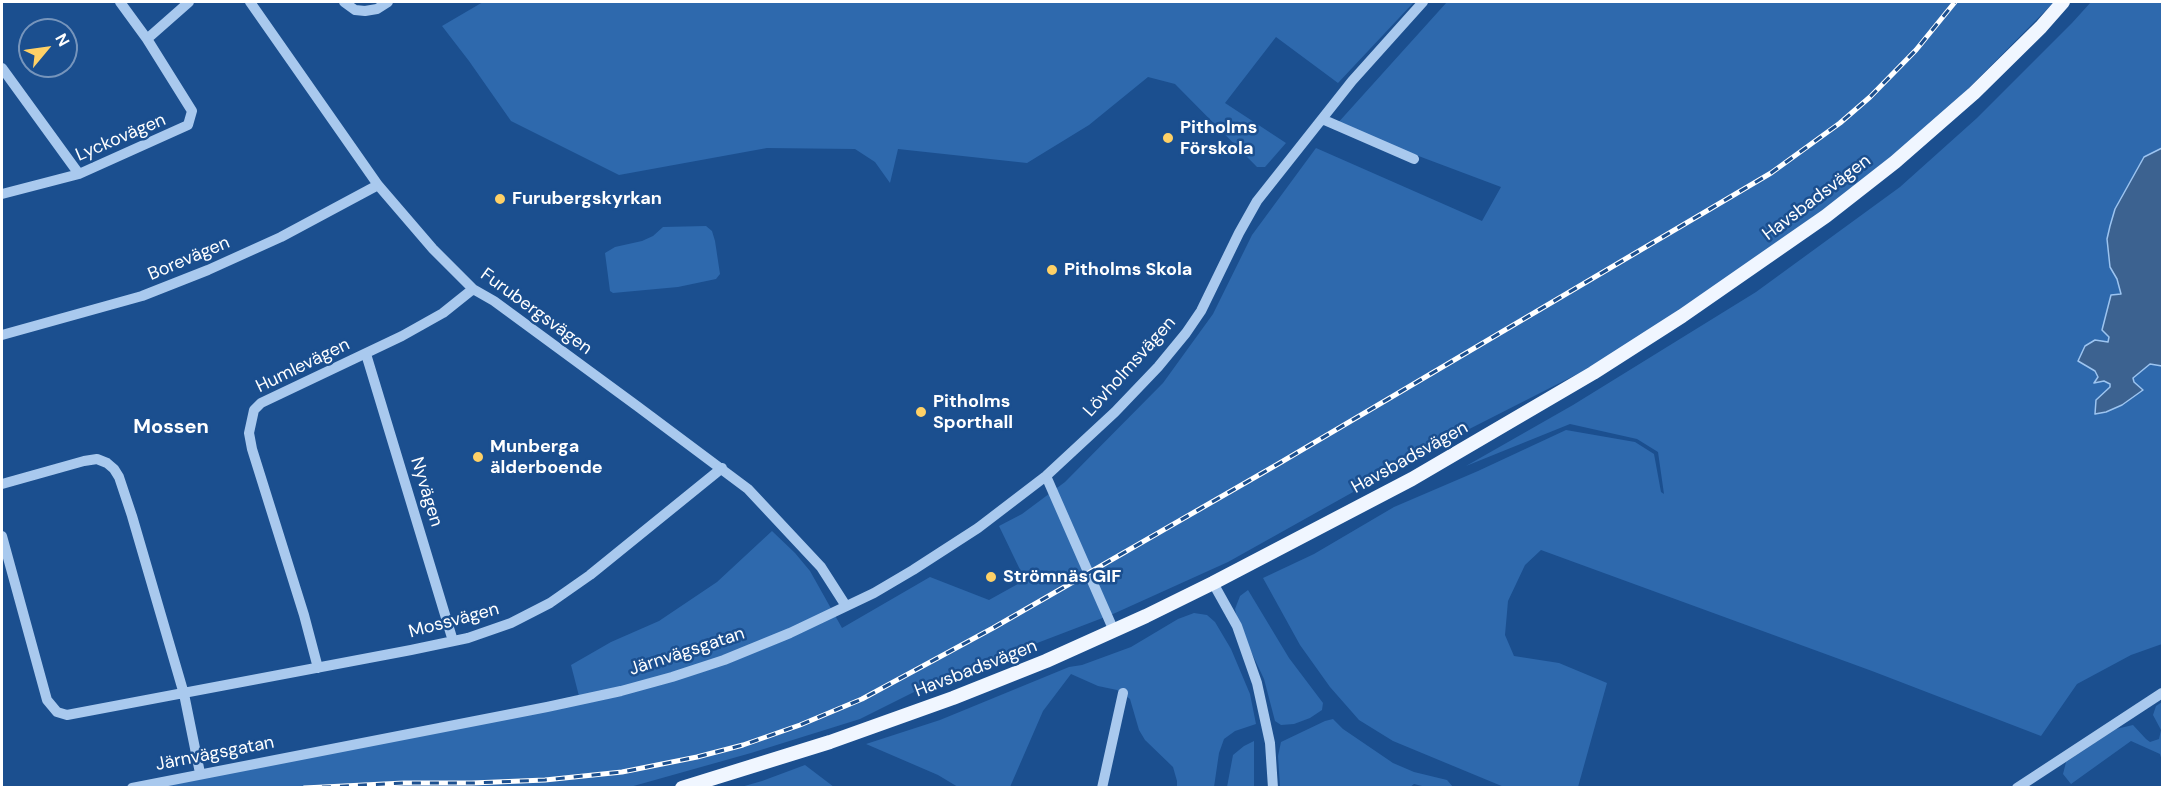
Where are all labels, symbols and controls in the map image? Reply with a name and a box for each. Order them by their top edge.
north arrow [18,18,78,78]
text: N [50,30,74,50]
street label: Lyckovägen [73,109,169,167]
place label: Pitholms Förskola [1180,117,1257,160]
marker: Pitholms Förskola [1161,131,1175,145]
street label: Havsbadsvägen [1759,150,1875,246]
place label: Furubergskyrkan [512,188,662,210]
marker: Furubergskyrkan [493,192,507,206]
street label: Borevägen [145,232,233,286]
place label: Pitholms Skola [1064,259,1192,281]
marker: Pitholms Skola [1045,263,1059,277]
street label: Furubergsvägen [476,264,596,360]
street label: Lövholmsvägen [1079,312,1181,422]
street label: Humlevägen [253,334,353,398]
place label: Pitholms Sporthall [933,391,1013,434]
marker: Pitholms Sporthall [914,405,928,419]
district label: Mossen [133,416,209,440]
street label: Havsbadsvägen [1348,417,1472,499]
place label: Munberga älderboende [490,436,603,478]
marker: Munberga älderboende [471,450,485,464]
street label: Nyvägen [405,455,447,529]
place label: Strömnäs GIF [1003,566,1121,588]
marker: Strömnäs GIF [984,570,998,584]
street label: Mossvägen [407,599,501,643]
street label: Järnvägsgatan [626,623,748,681]
street label: Havsbadsvägen [912,636,1040,702]
street label: Järnvägsgatan [154,732,276,776]

